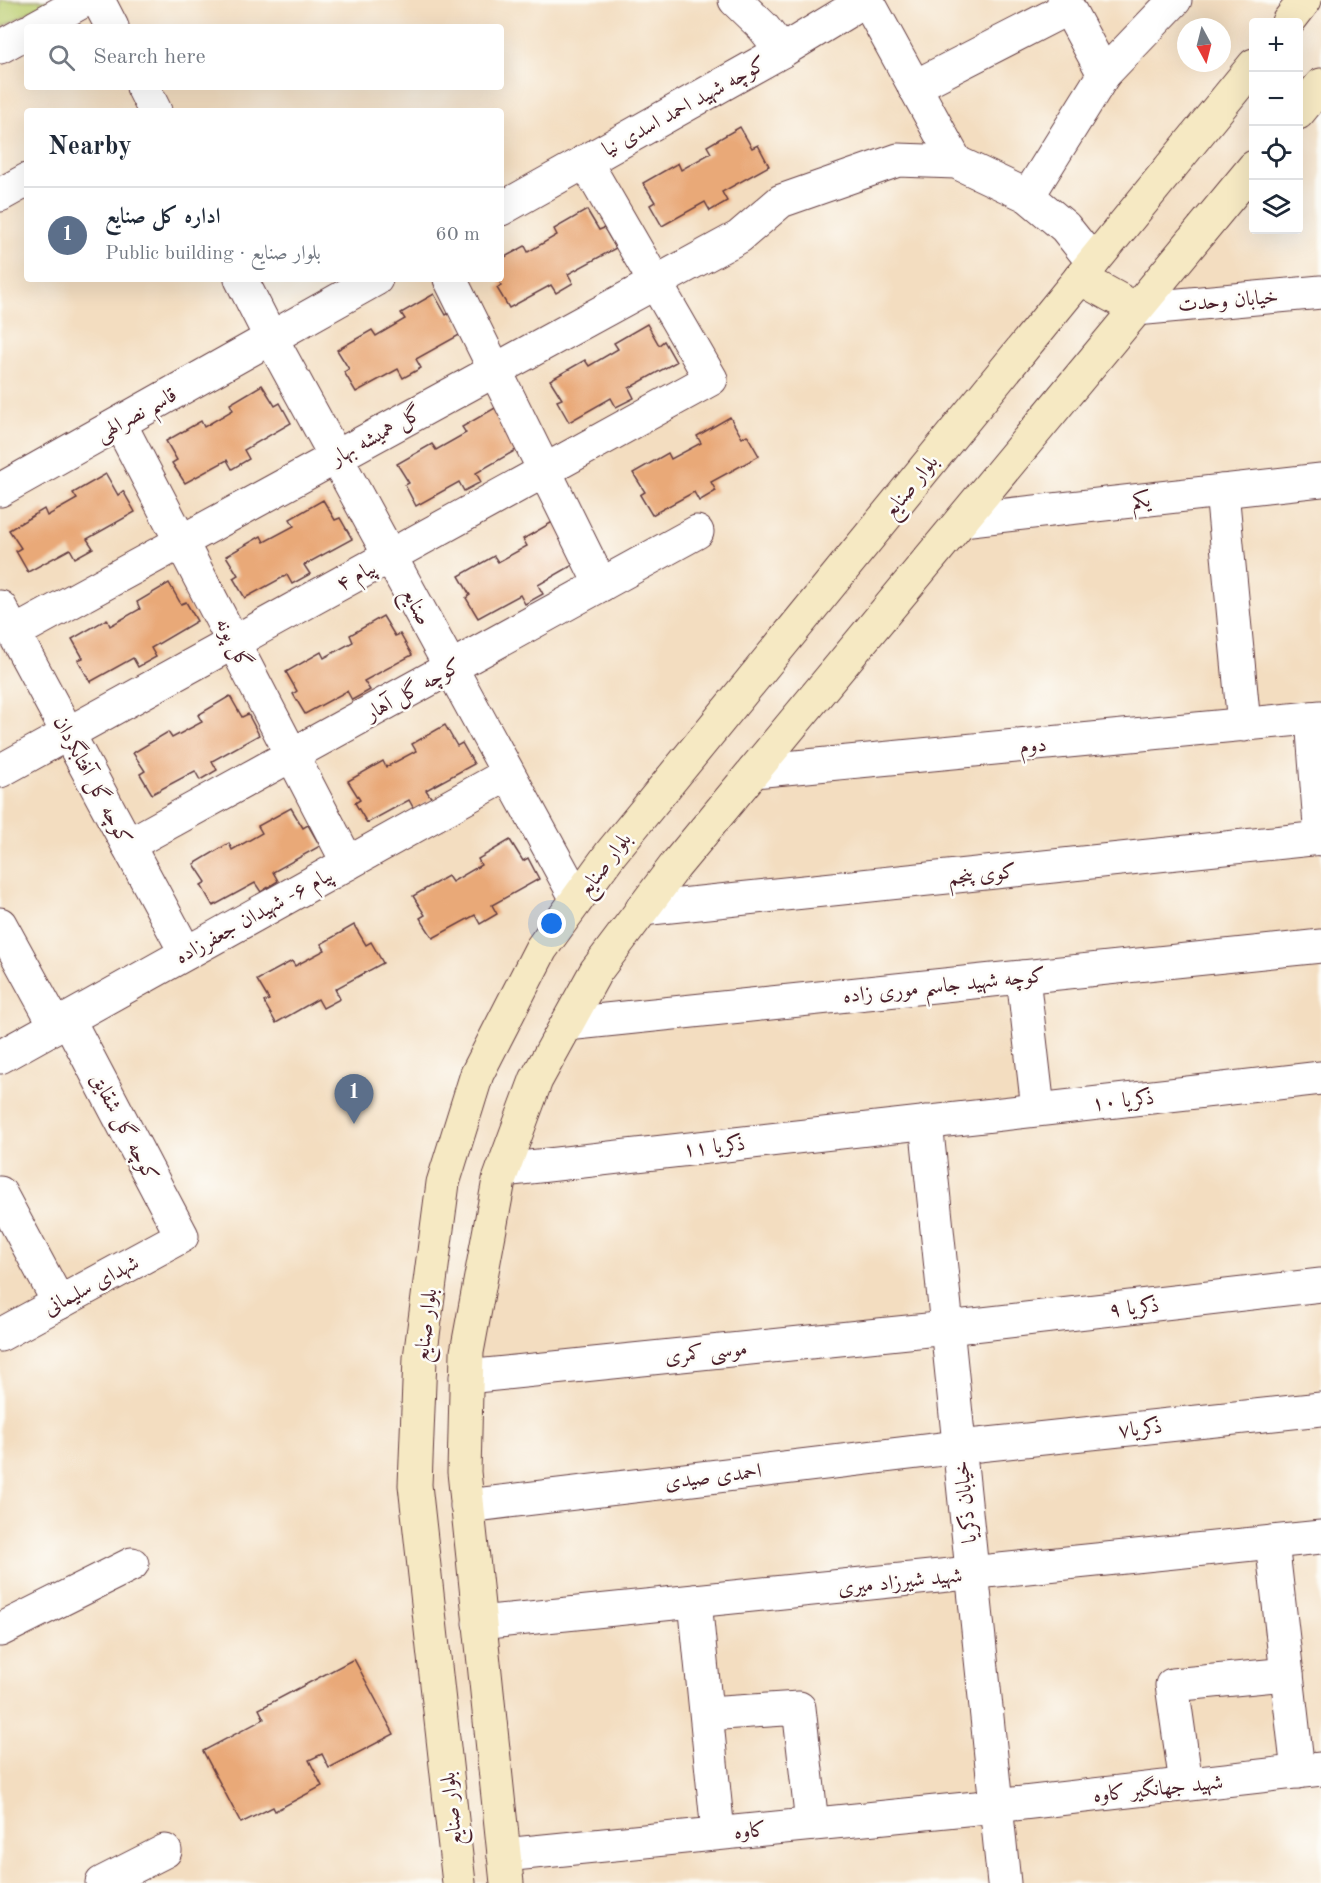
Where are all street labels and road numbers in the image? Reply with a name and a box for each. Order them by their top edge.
street label: کوچه شهید احمد اسدی نیا [599,54,771,163]
street label: خیابان وحدت [1177,287,1279,317]
street label: قاسم نصرالهی [93,385,185,454]
street label: گل همیشه بهار [324,399,427,473]
street label: بلوار صنایع [880,452,948,527]
street label: یکم [1131,488,1153,521]
street label: پیام ۴ [333,557,383,601]
street label: صنایع [391,585,434,632]
street label: گل پونه [208,613,258,674]
street label: کوچه گل آهار [359,652,467,729]
street label: کوچه گل آفتابگردان [46,711,138,850]
street label: دوم [1019,735,1048,764]
street label: بلوار صنایع [575,829,641,905]
street label: کوی پنجم [947,861,1018,897]
street label: پیام ۶- شهیدان جعفرزاده [172,864,340,974]
street label: کوچه شهید جاسم موری زاده [842,965,1048,1017]
street label: کوچه گل شقایق [84,1068,165,1187]
street label: ذکریا ۱۰ [1091,1086,1156,1116]
street label: ذکریا ۱۱ [682,1132,747,1162]
street label: شهدای سلیمانی [41,1253,144,1322]
street label: بلوار صنایع [412,1287,448,1364]
street label: ذکریا ۹ [1108,1293,1160,1323]
street label: موسی کمری [664,1337,749,1371]
street label: ذکریا۷ [1117,1415,1164,1443]
street label: خیابان ذکریا [950,1459,982,1544]
street label: احمدی صیدی [664,1461,763,1494]
street label: شهید شیرزاد میری [837,1566,964,1601]
street label: شهید جهانگیر کاوه [1092,1768,1224,1809]
street label: بلوار صنایع [438,1770,474,1847]
street label: کاوه [733,1819,767,1843]

